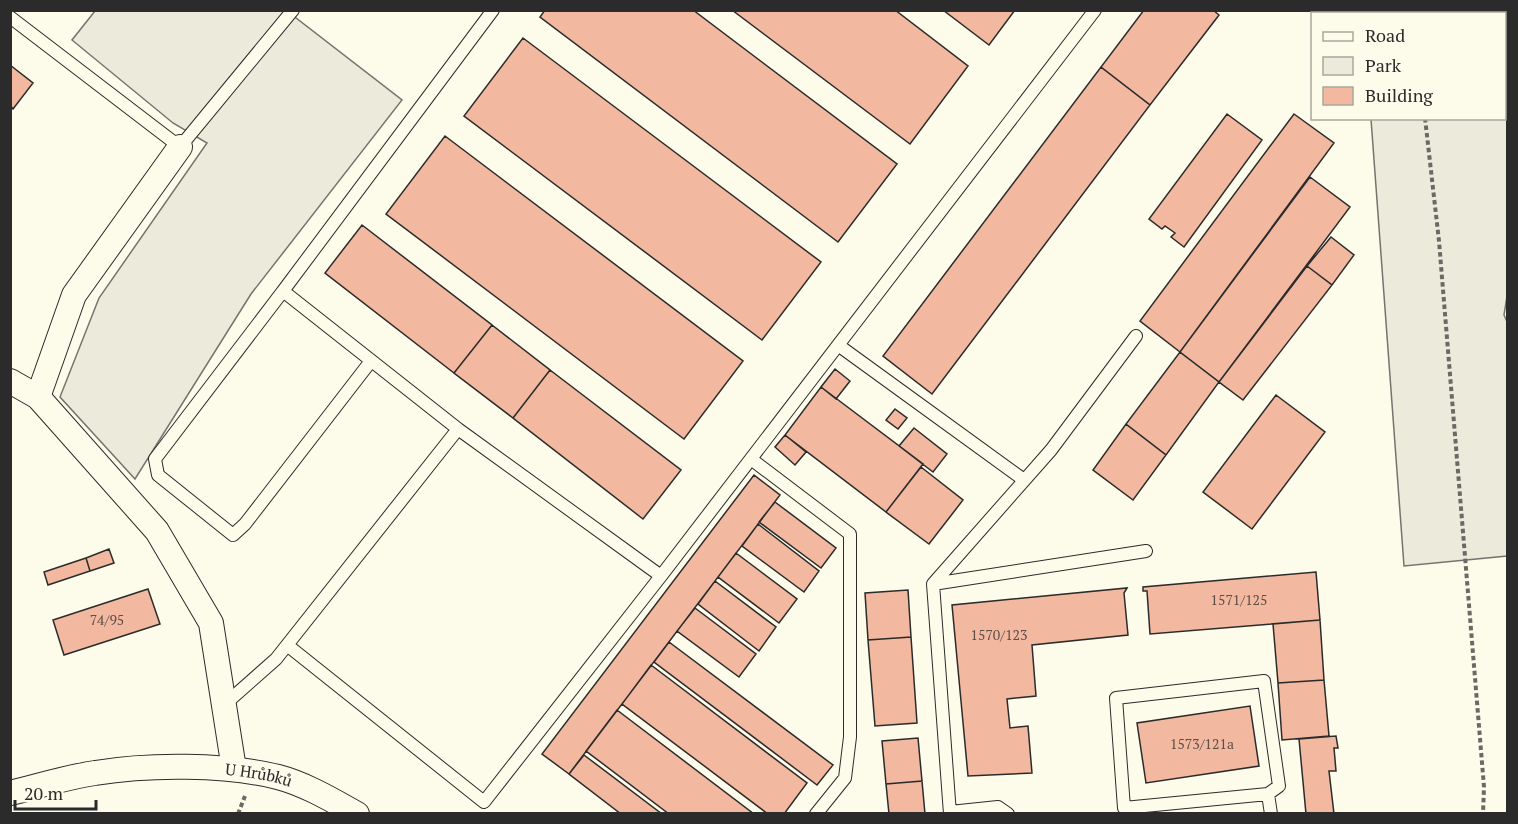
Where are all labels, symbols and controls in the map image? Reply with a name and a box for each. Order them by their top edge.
legend [1311,12,1506,120]
text: Road [1365,23,1405,47]
text: Park [1365,53,1402,77]
text: Building [1365,83,1433,107]
house number: 1571/125 [1210,590,1268,609]
house number: 74/95 [90,610,124,629]
house number: 1570/123 [970,625,1028,644]
house number: 1573/121a [1170,734,1234,753]
street label: U Hrůbků [224,758,295,792]
scale bar [15,773,96,811]
text: 20 m [24,781,64,805]

